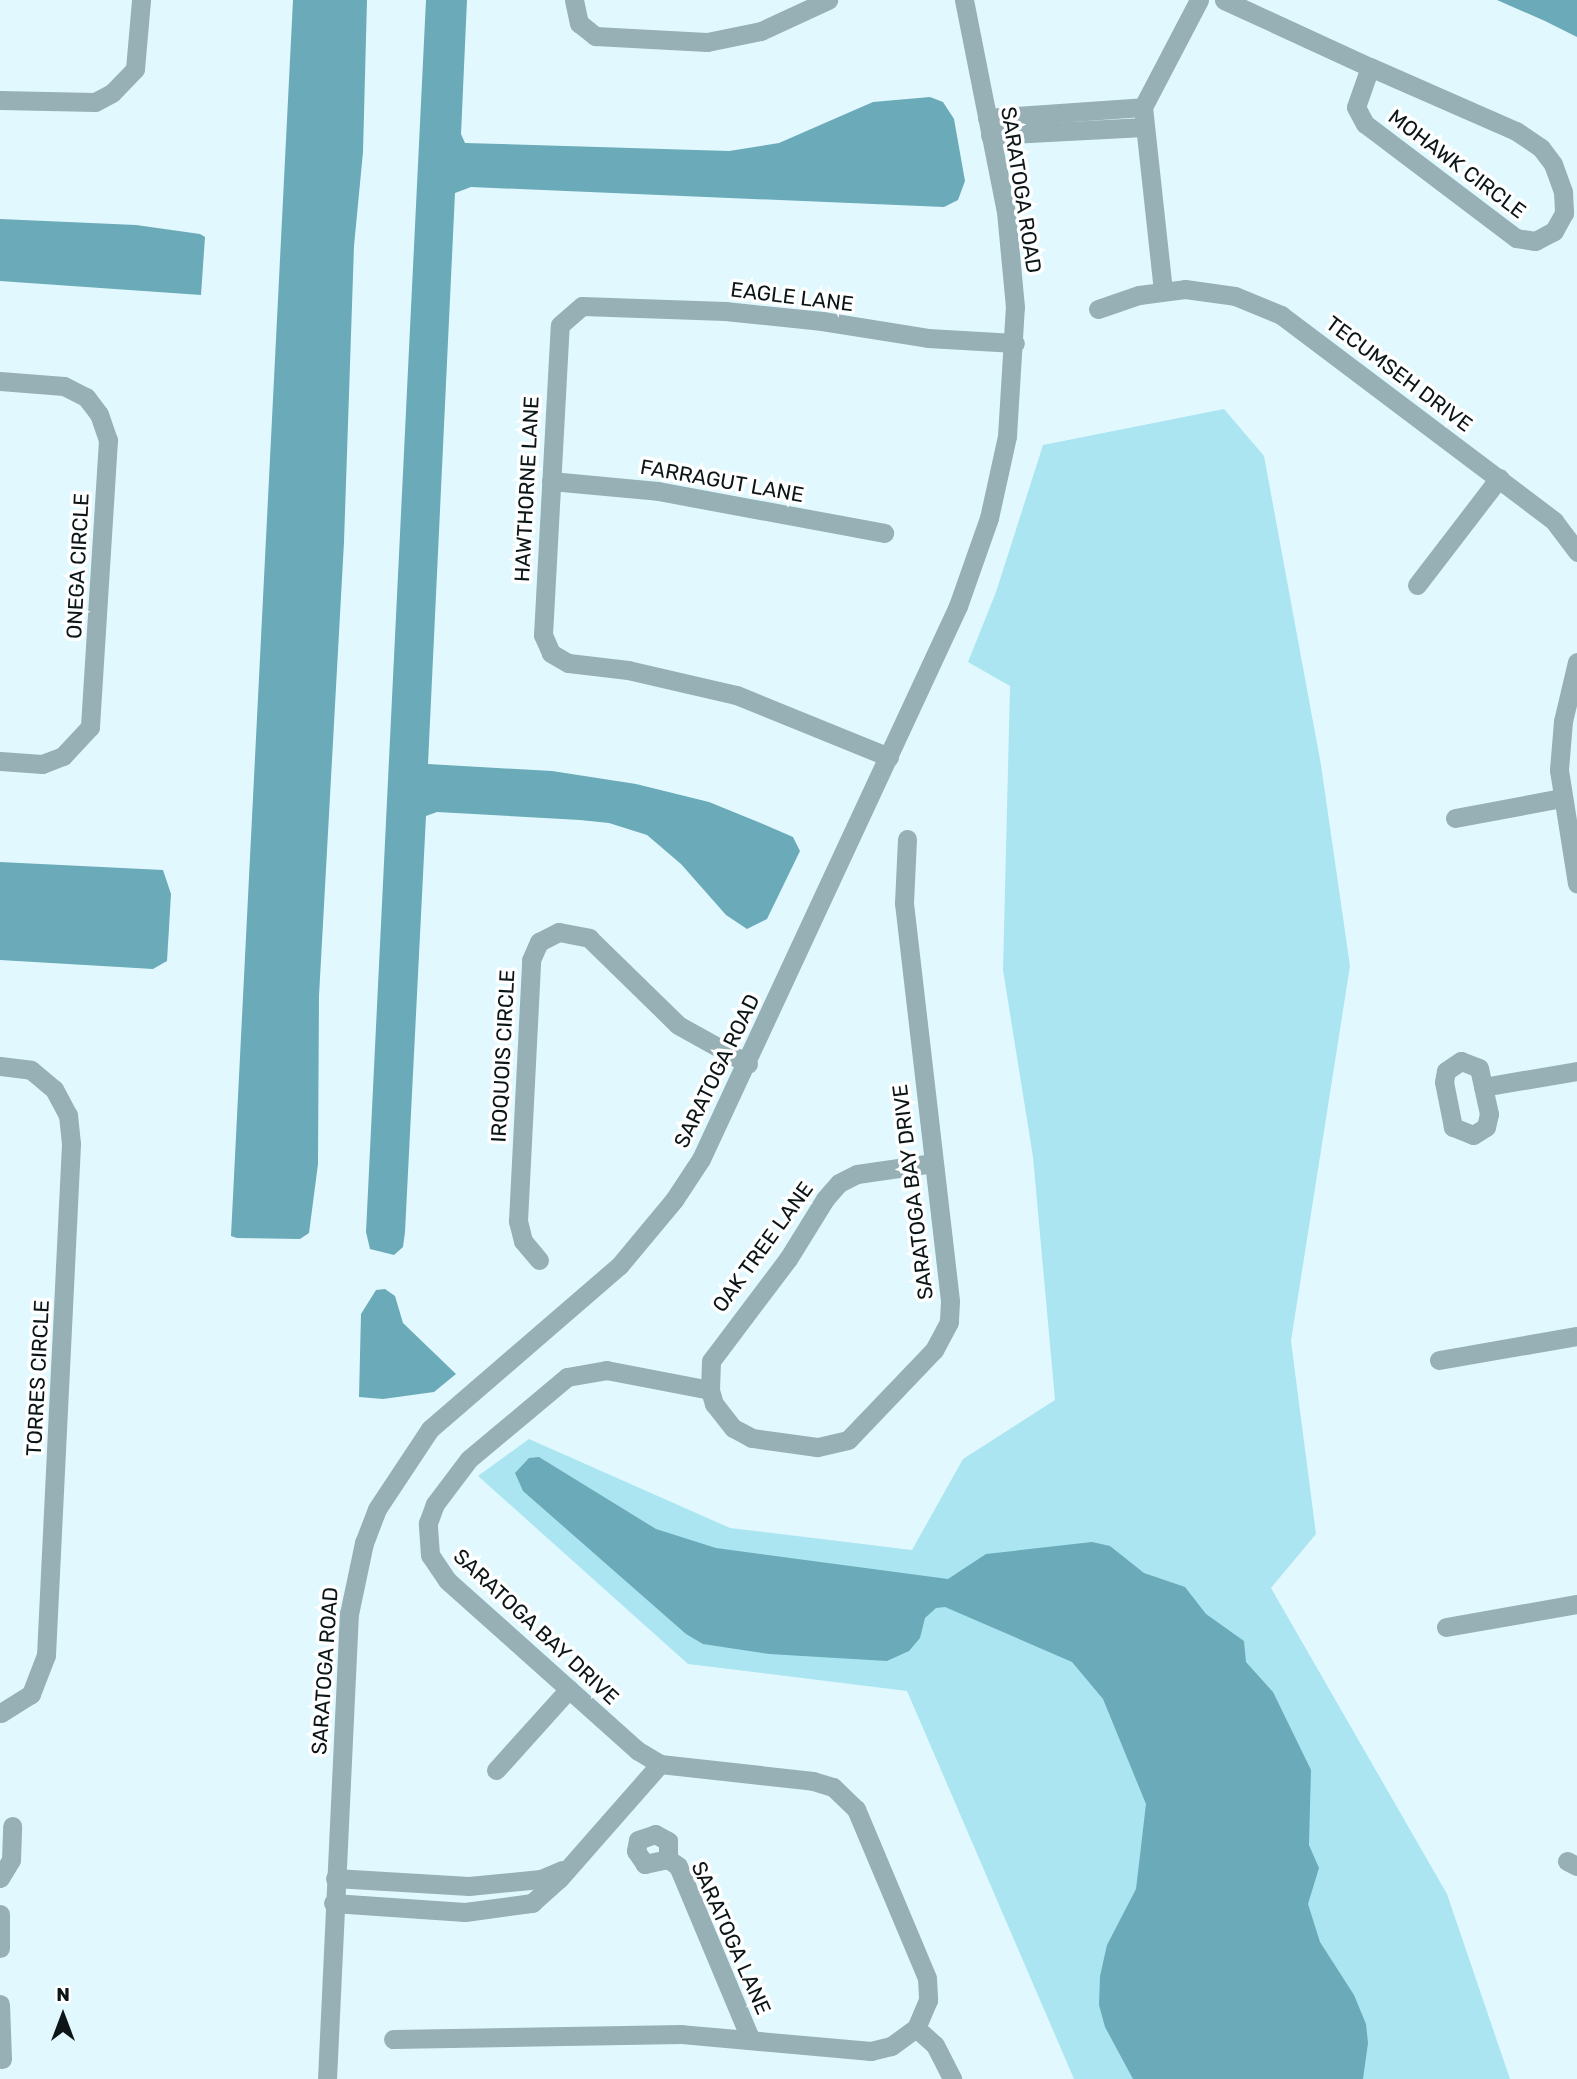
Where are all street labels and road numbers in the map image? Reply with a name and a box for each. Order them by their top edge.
street label: MOHAWK CIRCLE [1383,104,1531,224]
street label: SARATOGA ROAD [995,105,1047,275]
street label: EAGLE LANE [729,277,855,317]
street label: TECUMSEH DRIVE [1321,311,1477,437]
street label: HAWTHORNE LANE [510,395,544,583]
street label: FARRAGUT LANE [638,454,806,508]
street label: ONEGA CIRCLE [62,492,94,640]
street label: IROQUOIS CIRCLE [486,969,520,1143]
street label: SARATOGA ROAD [669,990,765,1152]
street label: SARATOGA BAY DRIVE [887,1082,939,1302]
street label: OAK TREE LANE [707,1177,819,1317]
street label: TORRES CIRCLE [21,1299,55,1457]
street label: SARATOGA BAY DRIVE [448,1543,624,1711]
street label: SARATOGA ROAD [307,1586,343,1756]
street label: SARATOGA LANE [686,1857,776,2019]

